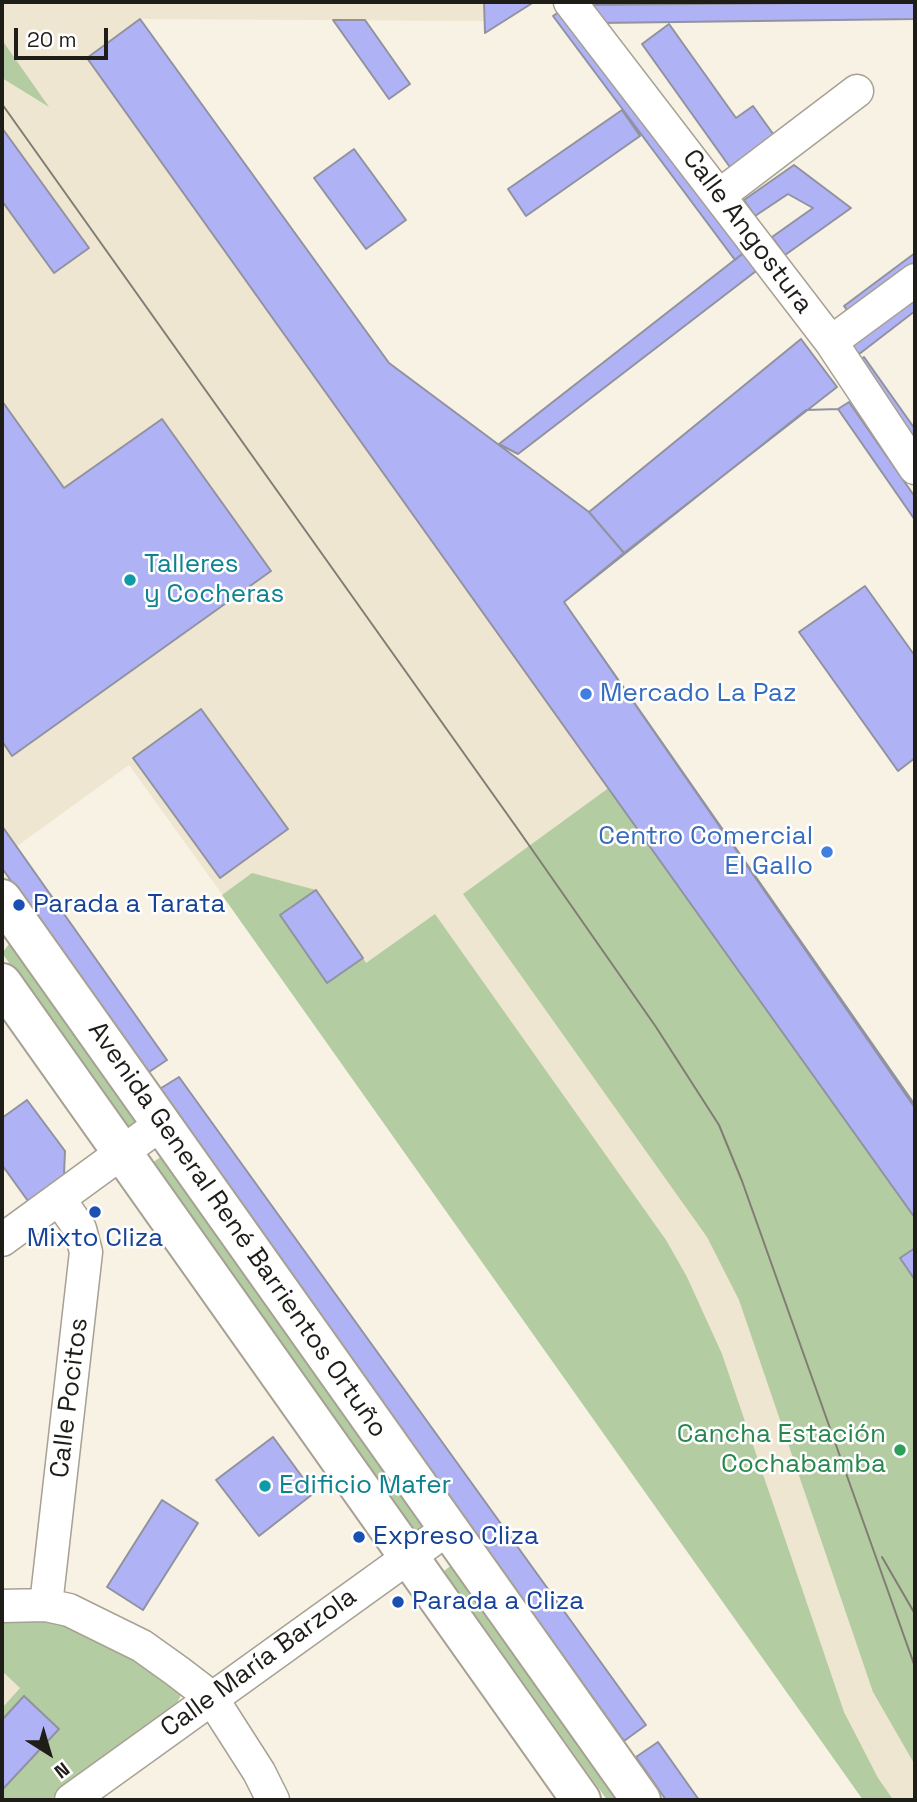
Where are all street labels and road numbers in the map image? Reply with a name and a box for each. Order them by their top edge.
street label: Calle Angostura [675,144,819,320]
street label: Avenida General René Barrientos Ortuño [81,1016,393,1444]
street label: Calle Pocitos [45,1316,95,1480]
street label: Calle María Barzola [155,1582,363,1744]

